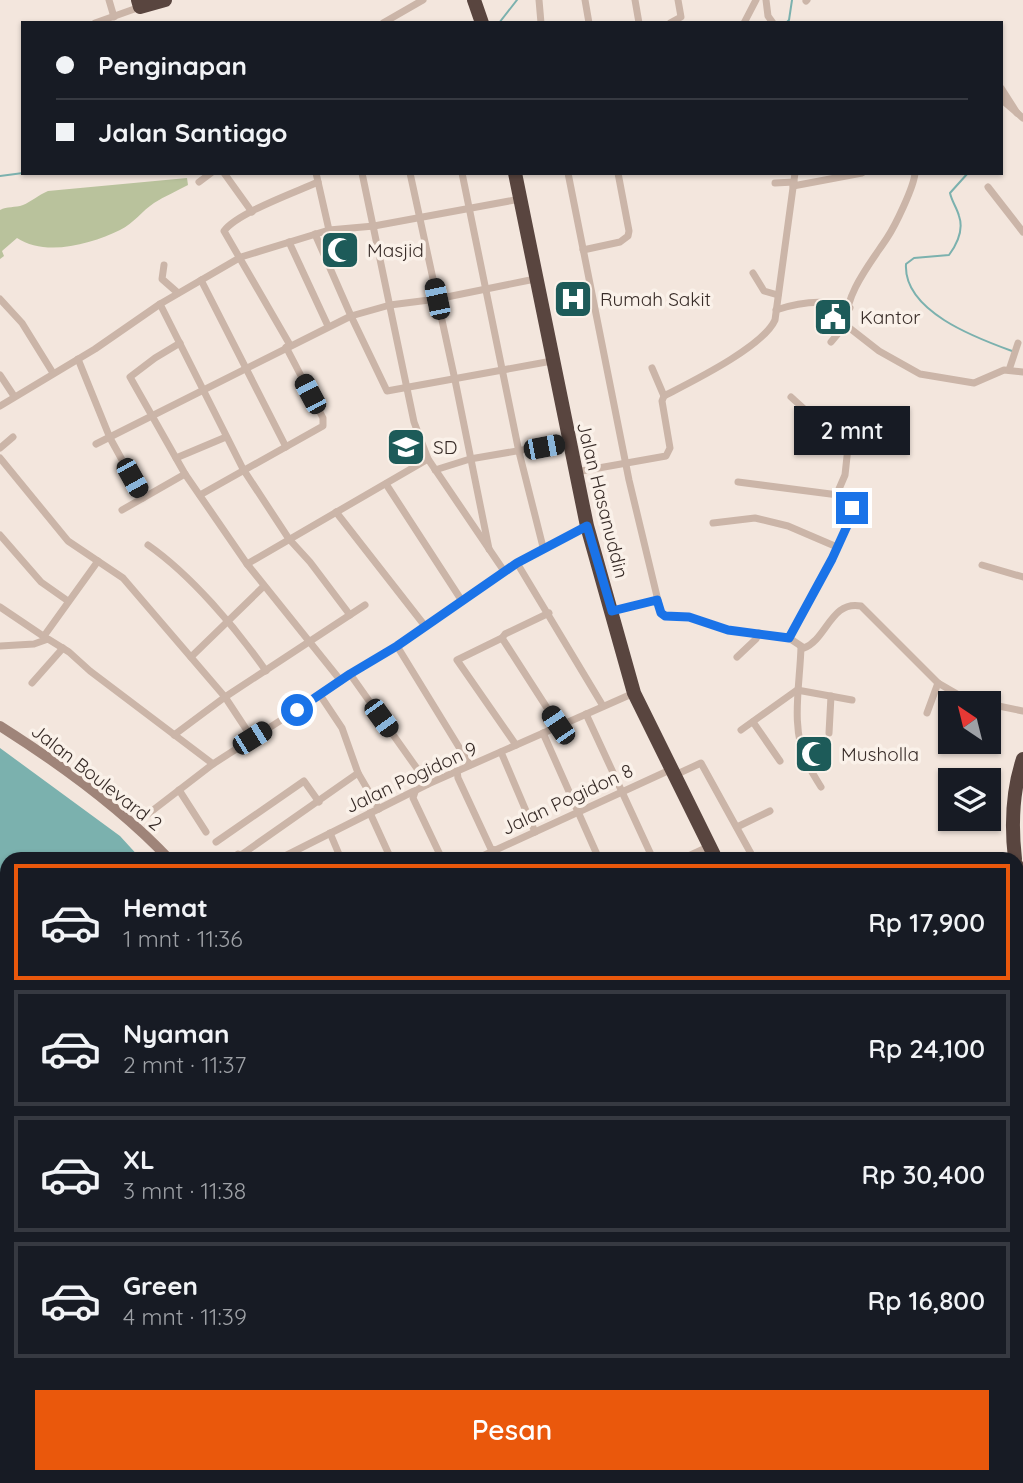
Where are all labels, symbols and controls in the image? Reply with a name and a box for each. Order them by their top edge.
text: Penginapan [98,49,247,82]
text: Jalan Santiago [98,116,288,149]
mosque icon: Masjid [319,229,361,271]
place label: Masjid [367,238,424,262]
car [423,276,452,322]
hospital icon: Rumah Sakit [552,278,594,320]
place label: Rumah Sakit [600,287,711,311]
public building icon: Kantor [812,296,854,338]
place label: Kantor [860,305,921,329]
car [291,371,330,417]
callout: 2 mnt [794,406,910,456]
text: 2 mnt [821,416,883,445]
street label: Jalan Hasanuddin [572,419,634,581]
school or university icon: SD [385,426,427,468]
car [522,433,567,461]
place label: SD [433,435,457,459]
car [113,455,152,501]
route end [836,492,868,524]
north arrow [938,691,1001,754]
map controls [938,691,1001,831]
route start [281,694,313,726]
car [361,695,402,741]
car [538,702,579,748]
street label: Jalan Boulevard 2 [27,718,167,836]
car [229,718,276,758]
mosque icon: Musholla [793,733,835,775]
street label: Jalan Pogidon 9 [341,736,481,818]
place label: Musholla [841,742,919,766]
street label: Jalan Pogidon 8 [497,758,637,840]
button: layers [938,768,1001,831]
icon: car [39,891,102,954]
text: Hemat [123,891,208,924]
text: Rp 17,900 [868,906,985,939]
text: 1 mnt · 11:36 [123,924,243,953]
icon: car [39,1017,102,1080]
text: Nyaman [123,1017,230,1050]
text: Rp 24,100 [868,1032,985,1065]
text: 2 mnt · 11:37 [123,1050,246,1079]
icon: car [39,1143,102,1206]
text: XL [123,1143,155,1176]
text: Rp 30,400 [861,1158,985,1191]
text: 3 mnt · 11:38 [123,1176,246,1205]
icon: car [39,1269,102,1332]
text: Green [123,1269,198,1302]
text: Rp 16,800 [867,1284,985,1317]
text: 4 mnt · 11:39 [123,1302,247,1331]
button: Pesan [35,1390,989,1470]

